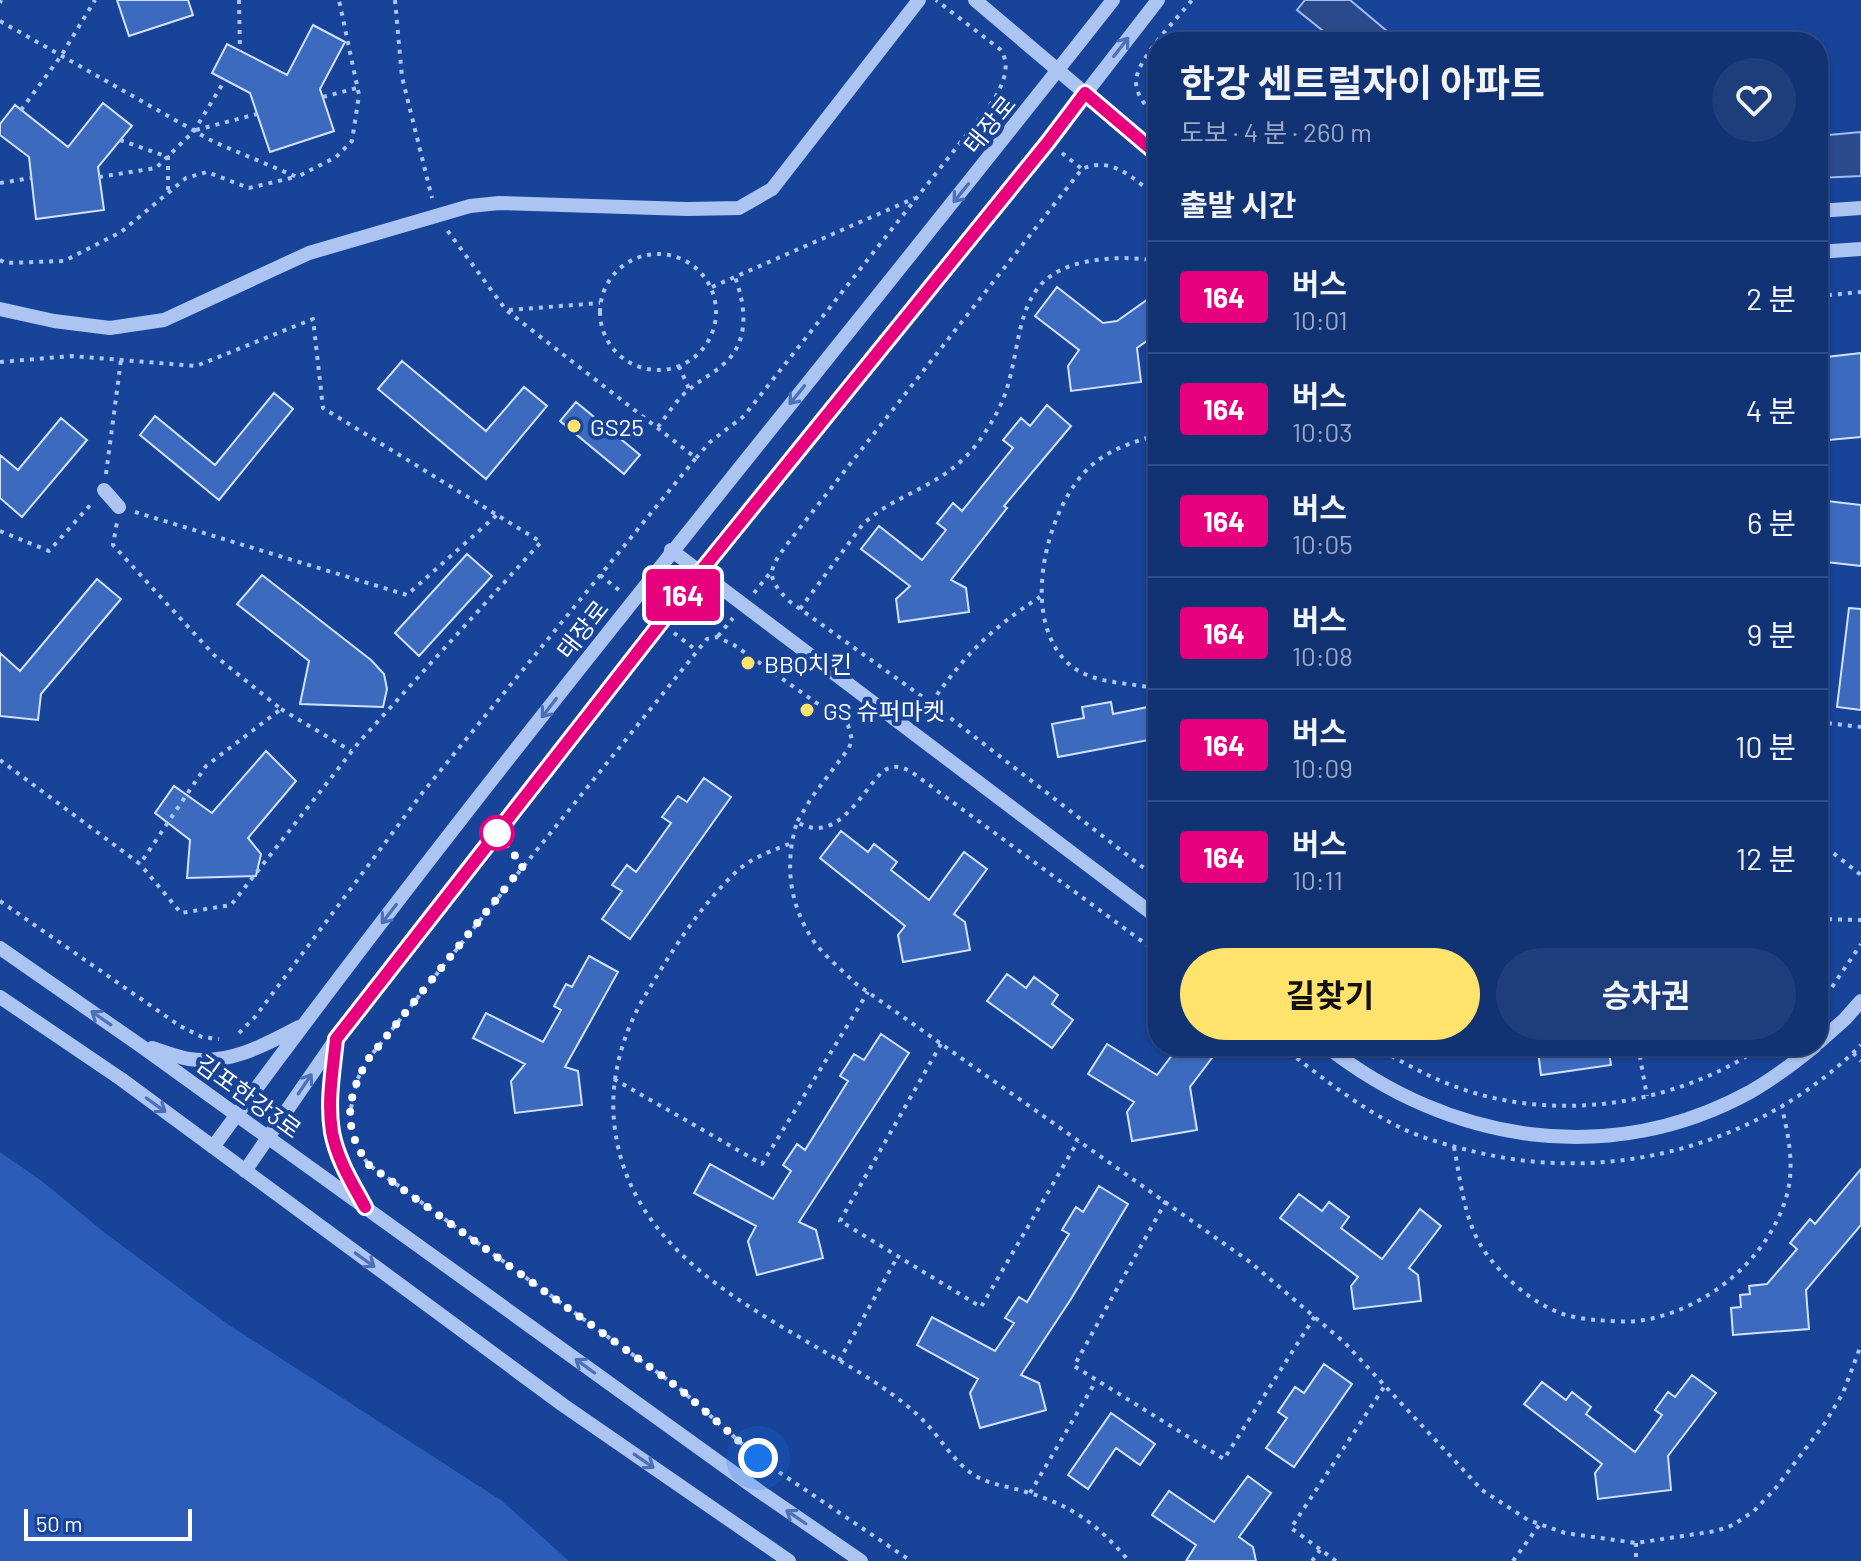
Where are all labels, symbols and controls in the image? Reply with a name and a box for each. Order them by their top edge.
one-way arrow [1112,37,1130,58]
button: heart [1712,58,1796,142]
text: 한강 센트럴자이 아파트 [1180,59,1545,105]
street label: 태장로 [957,89,1021,159]
text: 도보 · 4 분 · 260 m [1180,116,1372,147]
one-way arrow [952,182,970,203]
text: 출발 시간 [1180,186,1296,222]
text: 버스 [1292,265,1347,301]
text: 164 [1203,280,1245,314]
text: 2 분 [1746,280,1796,316]
text: 10:01 [1292,304,1348,335]
text: 버스 [1292,377,1347,413]
one-way arrow [788,384,806,405]
text: 164 [1203,392,1245,426]
text: 4 분 [1746,392,1796,428]
place label: GS25 [590,412,644,441]
text: 10:03 [1292,416,1353,447]
marker: GS25 [565,417,583,435]
text: 버스 [1292,489,1347,525]
text: 164 [1203,504,1245,538]
text: 6 분 [1747,504,1796,540]
text: 10:05 [1292,528,1353,559]
line badge: 164 [637,569,729,621]
text: 164 [662,578,704,612]
street label: 태장로 [550,594,614,664]
text: 버스 [1292,601,1347,637]
text: 164 [1203,616,1245,650]
text: 9 분 [1747,616,1796,652]
text: 10:08 [1292,640,1353,671]
place label: BBQ치킨 [764,649,852,678]
marker: BBQ치킨 [739,654,757,672]
place label: GS 슈퍼마켓 [823,696,945,725]
one-way arrow [540,697,557,718]
marker: GS 슈퍼마켓 [798,701,816,719]
text: 버스 [1292,713,1347,749]
text: 164 [1203,728,1245,762]
text: 10 분 [1735,728,1796,764]
text: 10:09 [1292,752,1353,783]
unlabelled marker [480,816,514,850]
text: 버스 [1292,825,1347,861]
text: 164 [1203,840,1245,874]
text: 12 분 [1736,840,1796,876]
text: 10:11 [1292,864,1343,895]
one-way arrow [381,903,398,924]
button: 길찾기 [1180,948,1480,1040]
button: 승차권 [1496,948,1796,1040]
one-way arrow [90,1010,112,1026]
street label: 김포한강3로 [191,1048,307,1144]
one-way arrow [298,1073,314,1096]
one-way arrow [145,1097,167,1114]
one-way arrow [354,1252,376,1268]
one-way arrow [574,1357,596,1374]
your location [738,1438,778,1478]
one-way arrow [633,1453,655,1469]
scale bar [24,1505,192,1541]
one-way arrow [786,1509,808,1525]
text: 50 m [36,1510,82,1536]

